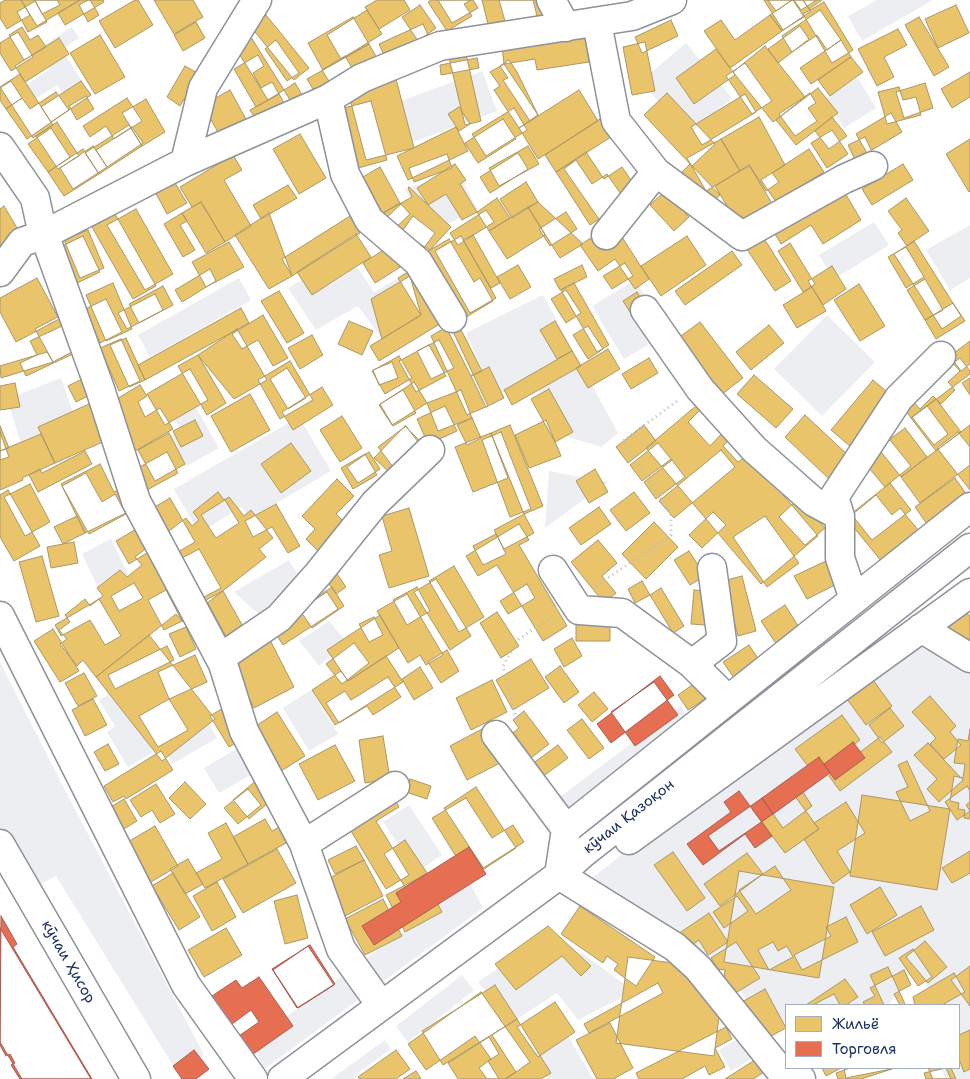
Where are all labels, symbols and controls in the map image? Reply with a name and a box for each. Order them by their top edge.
street label: кӯчаи Қазоқон [580,776,678,858]
street label: кӯчаи Ҳисор [37,917,99,1007]
legend [785,1004,960,1069]
text: Жильё [832,1014,879,1034]
text: Торговля [832,1039,897,1059]

